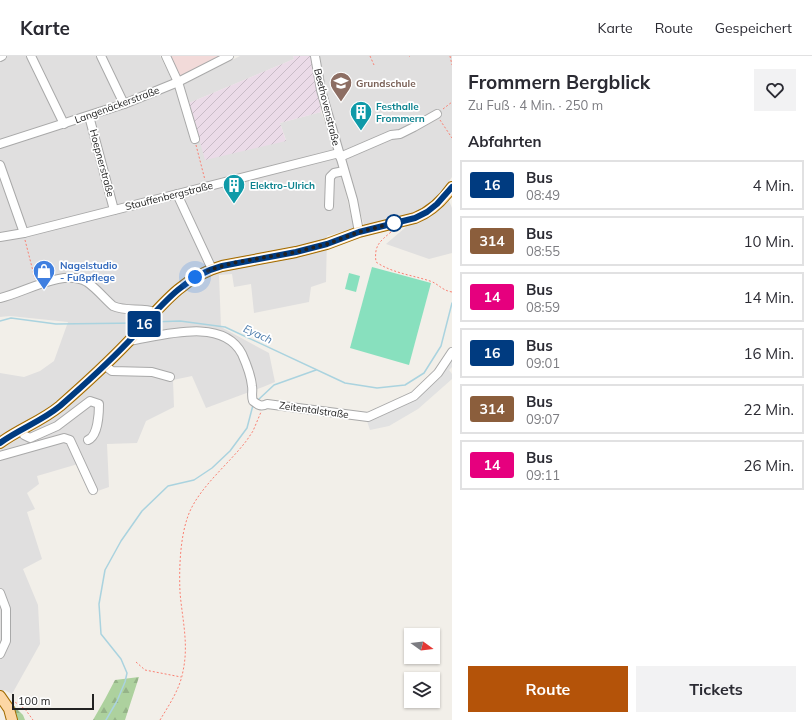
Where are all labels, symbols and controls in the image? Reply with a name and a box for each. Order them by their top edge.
text: Karte [20,16,70,40]
text: Karte [598,19,633,37]
text: Route [655,19,693,37]
text: Gespeichert [715,19,792,37]
street label: Beethovenstraße [311,67,343,147]
button: heart [754,69,796,111]
school or university icon: Grundschule [328,70,354,103]
text: Frommern Bergblick [468,70,650,94]
place label: Grundschule [356,77,416,90]
street label: Langenäckerstraße [73,84,161,126]
text: Zu Fuß · 4 Min. · 250 m [468,97,603,113]
building icon: Festhalle Frommern [348,99,374,132]
place label: Festhalle Frommern [376,100,425,125]
street label: Hoepnerstraße [87,128,117,198]
text: Abfahrten [468,132,541,151]
text: Bus [526,168,553,187]
building icon: Elektro-Ulrich [221,172,247,205]
text: 16 [484,176,500,194]
text: 4 Min. [752,176,794,195]
street label: Stauffenbergstraße [124,179,214,213]
place label: Elektro-Ulrich [250,179,315,192]
text: 08:49 [526,187,560,203]
unlabelled marker [385,214,403,232]
text: Bus [526,224,553,243]
text: 314 [479,232,505,250]
text: 10 Min. [743,232,794,251]
text: 08:55 [526,243,560,259]
shop icon: Nagelstudio - Fußpflege [31,258,57,291]
place label: Nagelstudio - Fußpflege [60,259,118,284]
your location [185,267,205,287]
text: Bus [526,280,553,299]
text: 14 [484,288,500,306]
text: 14 Min. [743,288,794,307]
text: 08:59 [526,299,560,315]
line badge: 16 [126,311,162,337]
text: 16 [136,315,152,333]
water label: Eyach [241,321,275,347]
text: Bus [526,336,553,355]
text: 16 [484,344,500,362]
text: 16 Min. [743,344,794,363]
text: 09:01 [526,355,560,371]
text: Bus [526,392,553,411]
street label: Zeitentalstraße [278,399,350,421]
text: 314 [479,400,505,418]
text: 22 Min. [743,400,794,419]
text: 09:07 [526,411,560,427]
text: Bus [526,448,553,467]
text: 14 [484,456,500,474]
text: 26 Min. [743,456,794,475]
text: 09:11 [526,467,560,483]
north arrow [404,628,440,664]
map controls [404,628,440,708]
button: Route [468,666,628,712]
button: Tickets [636,666,796,712]
button: layers [404,672,440,708]
scale bar [12,692,94,711]
text: 100 m [18,694,50,708]

